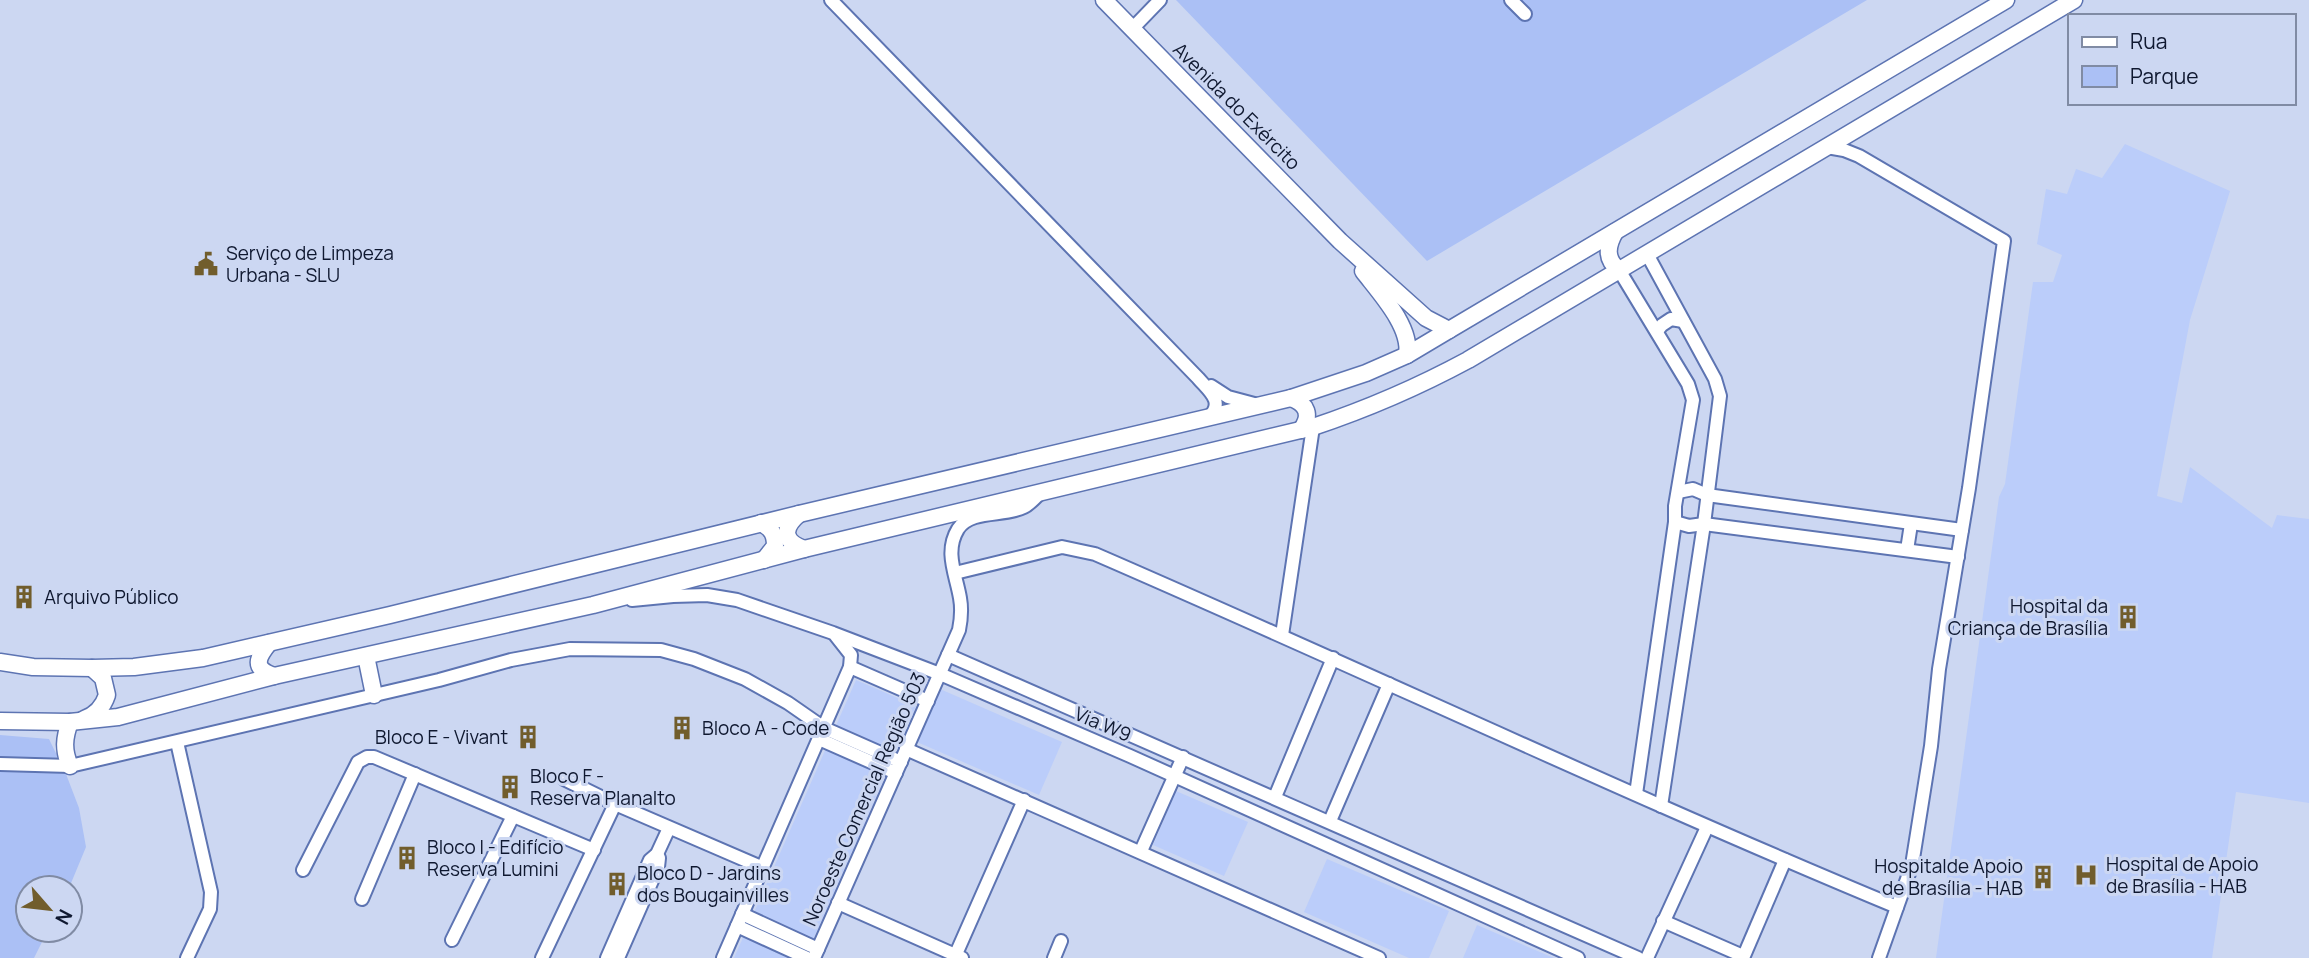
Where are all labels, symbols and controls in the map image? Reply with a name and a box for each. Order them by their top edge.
legend [2068,14,2295,105]
text: Rua [2130,27,2167,55]
street label: Avenida do Exército [1168,37,1306,175]
text: Parque [2130,62,2199,90]
place label: Serviço de Limpeza Urbana - SLU [226,240,394,288]
public building icon: Serviço de Limpeza Urbana - SLU [192,250,220,278]
building icon: Arquivo Público [10,583,38,611]
place label: Arquivo Público [44,584,179,610]
place label: Hospital da Criança de Brasília [1948,593,2108,641]
building icon: Hospital da Criança de Brasília [2114,603,2142,631]
street label: Noroeste Comercial Região 503 [796,668,932,930]
street label: Via W9 [1071,700,1135,748]
building icon: Bloco A - Code [668,714,696,742]
place label: Bloco A - Code [702,715,829,741]
building icon: Bloco E - Vivant [514,723,542,751]
place label: Bloco E - Vivant [375,724,508,750]
place label: Bloco F - Reserva Planalto [530,763,676,811]
building icon: Bloco F - Reserva Planalto [496,773,524,801]
place label: Bloco I - Edifício Reserva Lumini [427,834,564,882]
building icon: Bloco I - Edifício Reserva Lumini [393,844,421,872]
place label: Hospital de Apoio de Brasília - HAB [2106,851,2259,899]
place label: Hospitalde Apoio de Brasília - HAB [1874,853,2023,901]
place label: Bloco D - Jardins dos Bougainvilles [637,860,789,908]
hospital icon: Hospital de Apoio de Brasília - HAB [2072,861,2100,889]
building icon: Hospitalde Apoio de Brasília - HAB [2029,863,2057,891]
building icon: Bloco D - Jardins dos Bougainvilles [603,870,631,898]
north arrow [14,874,84,944]
text: N [49,905,79,929]

